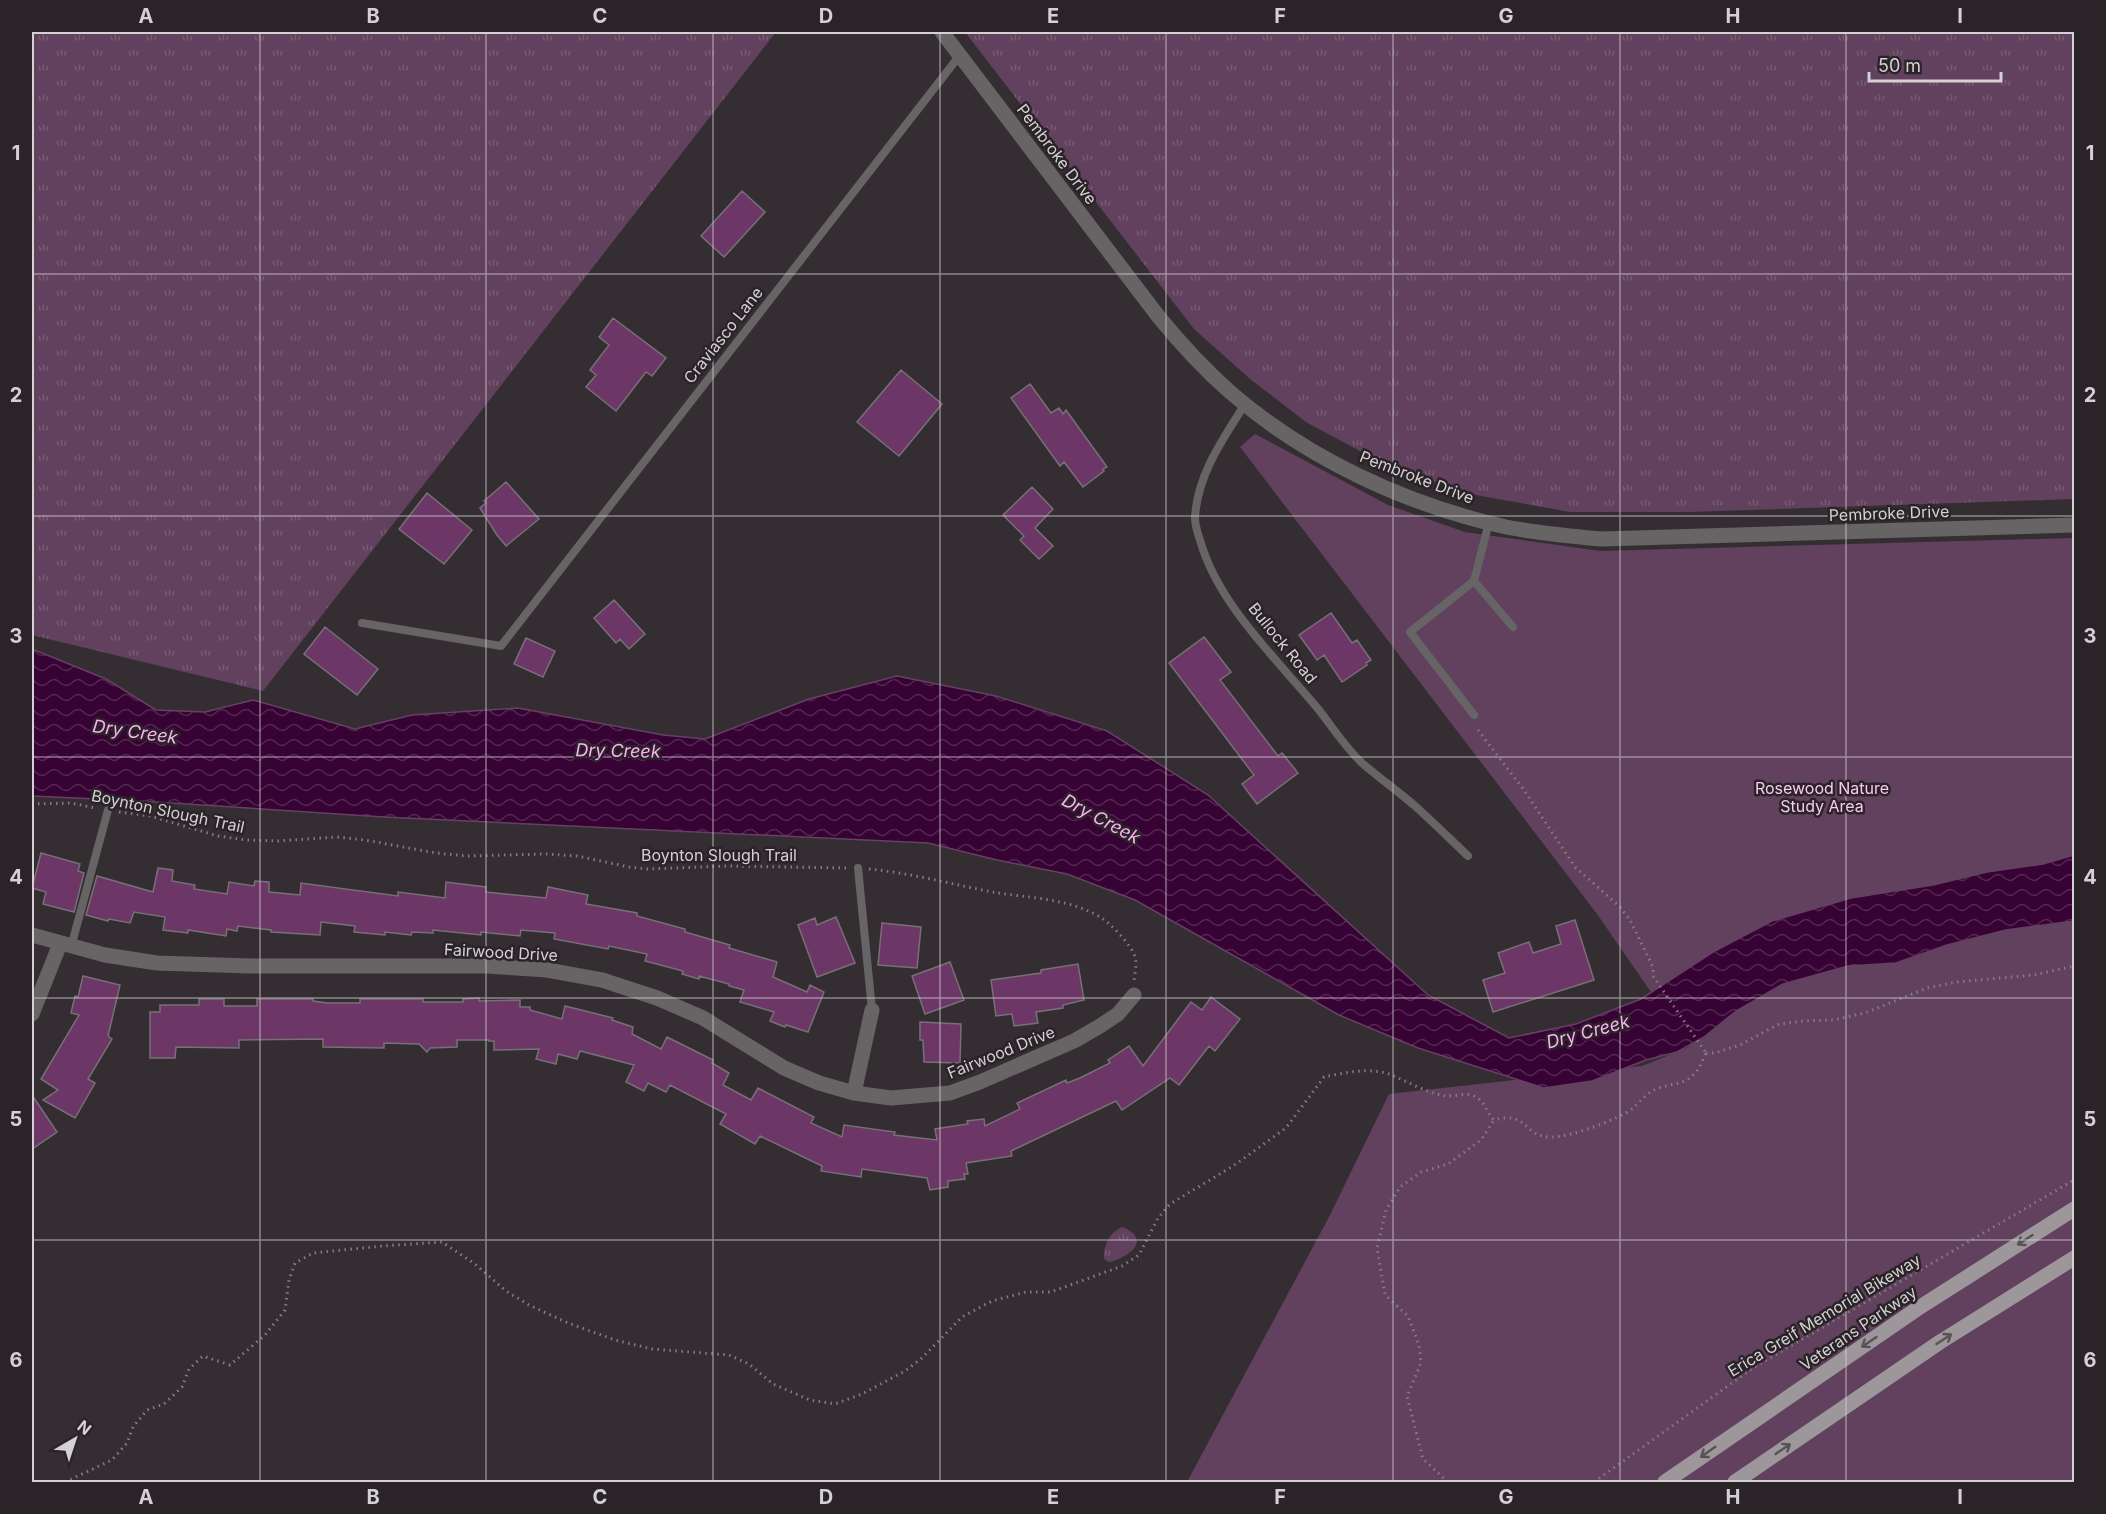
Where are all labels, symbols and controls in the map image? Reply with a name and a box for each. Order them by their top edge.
text: A [139,4,154,28]
text: B [366,4,380,28]
text: C [593,4,607,28]
text: D [819,4,833,28]
text: E [1047,4,1059,28]
text: F [1274,4,1286,28]
text: G [1498,4,1514,28]
text: H [1726,4,1740,28]
text: I [1957,4,1963,28]
scale bar [1869,45,2001,83]
text: 50 m [1878,55,1921,76]
street label: Pembroke Drive [1013,100,1101,208]
text: 1 [12,141,20,165]
text: 1 [2086,141,2094,165]
street label: Craviasco Lane [679,283,767,387]
text: 2 [10,383,22,407]
text: 2 [2084,383,2096,407]
street label: Pembroke Drive [1357,446,1477,508]
street label: Pembroke Drive [1828,501,1950,525]
street label: Bullock Road [1244,599,1322,687]
text: 3 [10,624,22,648]
text: 3 [2084,624,2096,648]
water label: Dry Creek [91,715,180,748]
water label: Dry Creek [575,739,662,762]
park label: Rosewood Nature Study Area [1755,778,1889,816]
street label: Boynton Slough Trail [90,785,246,837]
water label: Dry Creek [1059,789,1145,848]
street label: Boynton Slough Trail [641,845,797,865]
text: 4 [9,865,23,889]
text: 4 [2083,865,2097,889]
street label: Fairwood Drive [444,939,558,965]
water label: Dry Creek [1544,1010,1633,1053]
street label: Fairwood Drive [944,1021,1058,1083]
text: 5 [10,1107,22,1131]
text: 5 [2084,1107,2096,1131]
one-way arrow [2017,1235,2034,1247]
street label: Erica Greif Memorial Bikeway [1724,1249,1924,1381]
street label: Veterans Parkway [1796,1282,1920,1374]
one-way arrow [1935,1333,1952,1345]
one-way arrow [1861,1336,1877,1348]
text: 6 [10,1348,23,1372]
text: 6 [2084,1348,2097,1372]
north arrow [45,1409,105,1469]
text: N [73,1416,95,1439]
one-way arrow [1774,1443,1791,1455]
one-way arrow [1700,1446,1716,1458]
text: A [139,1485,154,1509]
text: B [366,1485,380,1509]
text: C [593,1485,607,1509]
text: D [819,1485,833,1509]
text: E [1047,1485,1059,1509]
text: F [1274,1485,1286,1509]
text: G [1498,1485,1514,1509]
text: H [1726,1485,1740,1509]
text: I [1957,1485,1963,1509]

